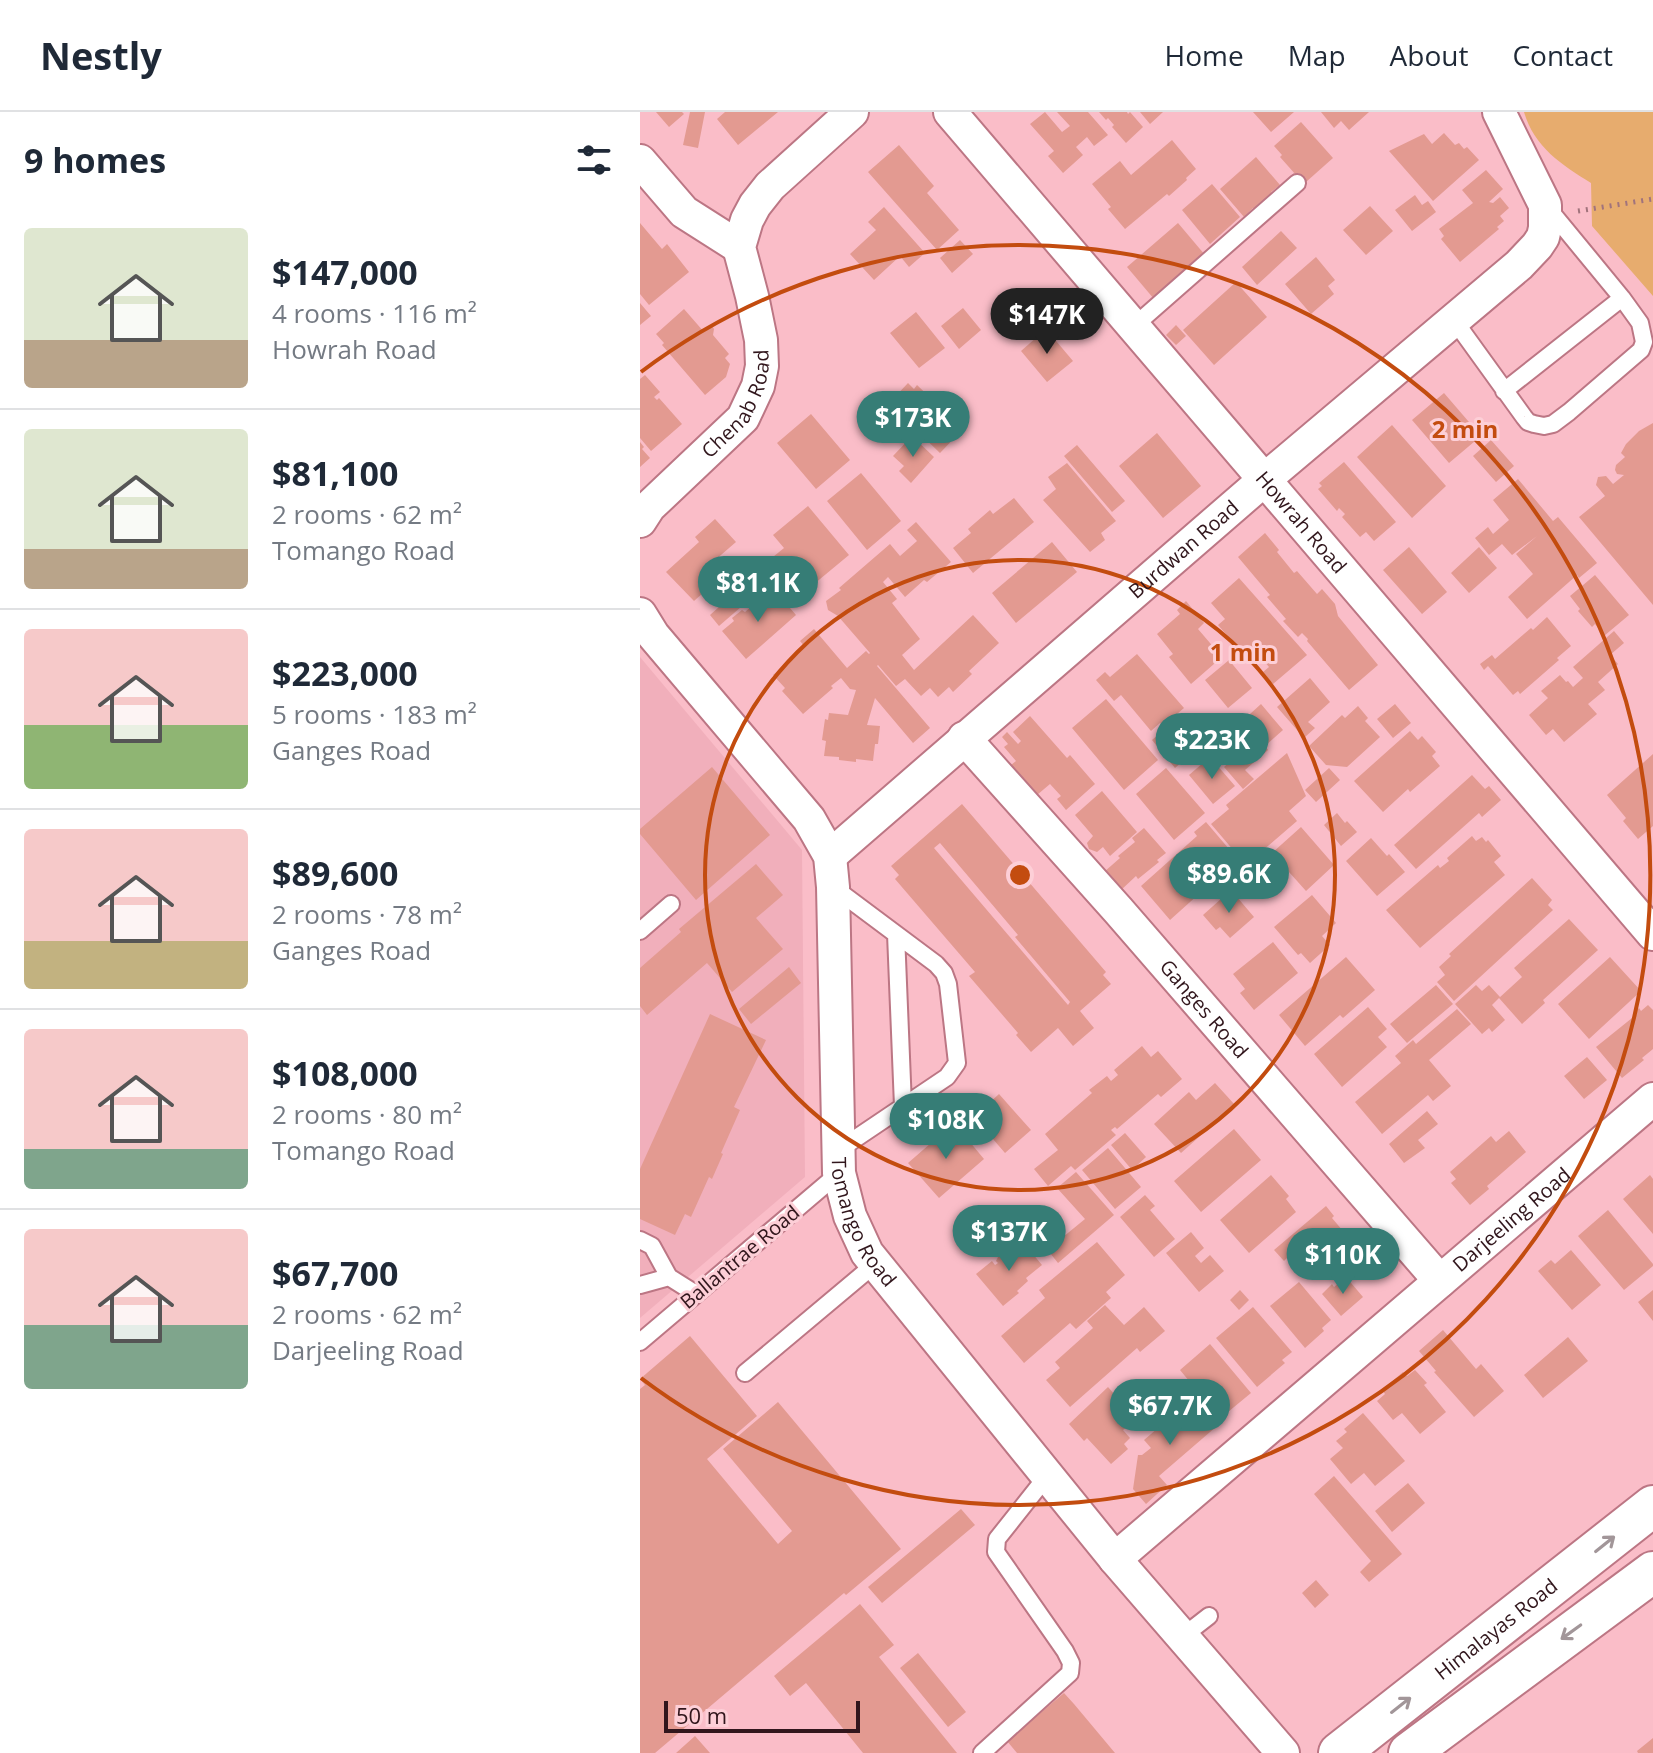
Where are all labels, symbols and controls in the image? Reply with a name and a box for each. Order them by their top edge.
text: Nestly [40,29,162,81]
text: Home [1165,36,1244,74]
text: Map [1288,36,1346,74]
text: About [1390,36,1468,74]
text: Contact [1512,36,1613,74]
text: 9 homes [24,137,166,183]
icon: filters [572,138,616,182]
text: $147,000 [272,249,418,295]
icon: home [88,260,184,356]
pin: $147K [991,288,1103,356]
text: 4 rooms · 116 m² [272,295,477,331]
text: $147K [1009,296,1085,332]
text: Howrah Road [272,331,437,367]
street label: Chenab Road [695,349,776,463]
pin: $173K [857,391,969,459]
text: $173K [875,399,951,435]
text: 2 min [1432,412,1498,445]
text: $81,100 [272,450,398,496]
icon: home [88,461,184,557]
street label: Howrah Road [1250,465,1353,579]
street label: Burdwan Road [1123,494,1244,604]
text: 2 rooms · 62 m² [272,496,462,532]
text: Tomango Road [272,532,455,568]
pin: $81.1K [693,556,823,624]
text: $81.1K [716,564,800,600]
text: 1 min [1210,635,1276,668]
text: $223,000 [272,650,418,696]
icon: home [88,661,184,757]
text: 5 rooms · 183 m² [272,696,477,732]
pin: $223K [1156,713,1268,781]
text: $223K [1174,721,1250,757]
text: Ganges Road [272,732,431,768]
pin: $89.6K [1164,847,1294,915]
text: $89,600 [272,850,398,896]
text: $89.6K [1187,855,1271,891]
icon: home [88,861,184,957]
centre of rings [1006,861,1034,889]
text: 2 rooms · 78 m² [272,896,462,932]
text: Ganges Road [272,932,431,968]
street label: Ganges Road [1154,954,1255,1064]
text: $108,000 [272,1050,418,1096]
icon: home [88,1061,184,1157]
pin: $108K [890,1093,1002,1161]
text: 2 rooms · 80 m² [272,1096,462,1132]
text: $108K [908,1101,984,1137]
text: Tomango Road [272,1132,455,1168]
street label: Tomango Road [825,1157,903,1292]
street label: Darjeeling Road [1447,1161,1576,1278]
street label: Ballantrae Road [674,1199,805,1315]
pin: $137K [953,1205,1065,1273]
text: $137K [971,1213,1047,1249]
pin: $110K [1287,1228,1399,1296]
text: $110K [1305,1236,1381,1272]
text: $67,700 [272,1250,398,1296]
icon: home [88,1261,184,1357]
text: 2 rooms · 62 m² [272,1296,462,1332]
text: Darjeeling Road [272,1332,464,1368]
pin: $67.7K [1105,1379,1235,1447]
text: $67.7K [1128,1387,1212,1423]
one-way arrow [1594,1535,1615,1553]
street label: Himalayas Road [1429,1572,1563,1686]
one-way arrow [1561,1623,1583,1640]
one-way arrow [1390,1696,1411,1714]
scale bar [664,1697,860,1733]
text: 50 m [676,1700,727,1730]

